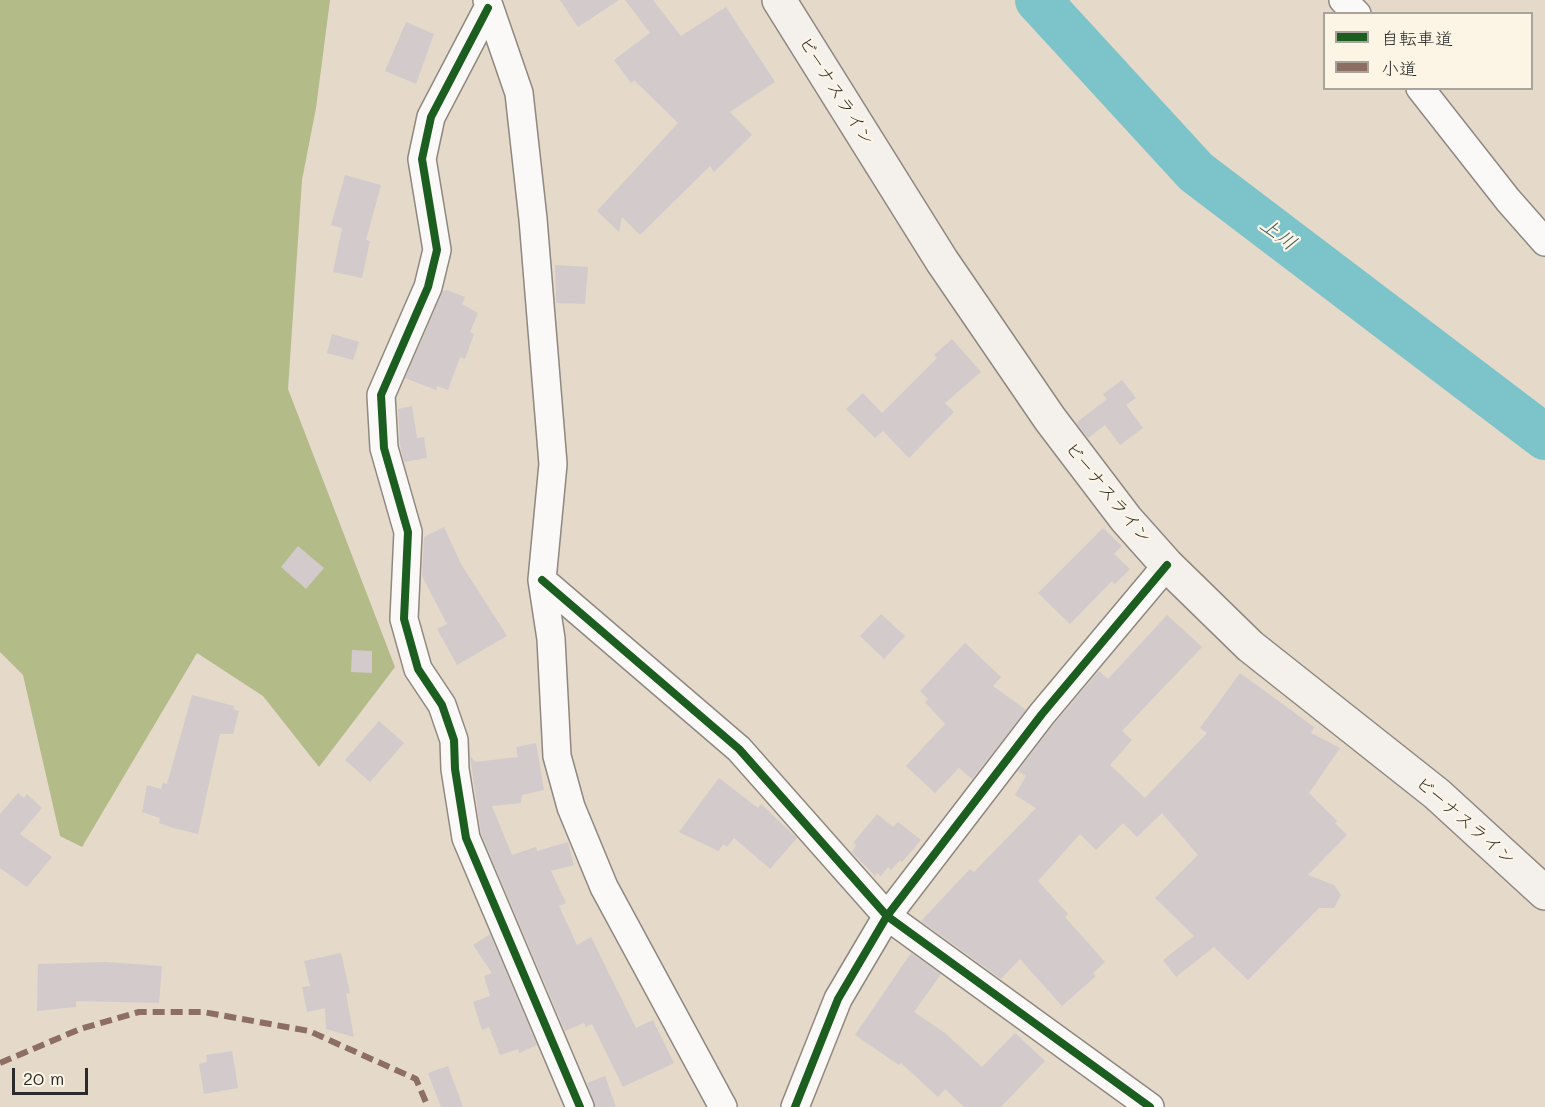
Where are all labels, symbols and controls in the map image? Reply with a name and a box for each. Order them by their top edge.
legend [1323,12,1533,90]
text: 自転車道 [1381,26,1453,50]
street label: ビーナスライン [794,32,878,150]
text: 小道 [1381,56,1417,80]
water label: 上川 [1255,212,1301,256]
street label: ビーナスライン [1060,438,1156,548]
street label: ビーナスライン [1411,772,1519,870]
scale bar [15,1056,92,1094]
text: 20 m [23,1066,64,1090]

